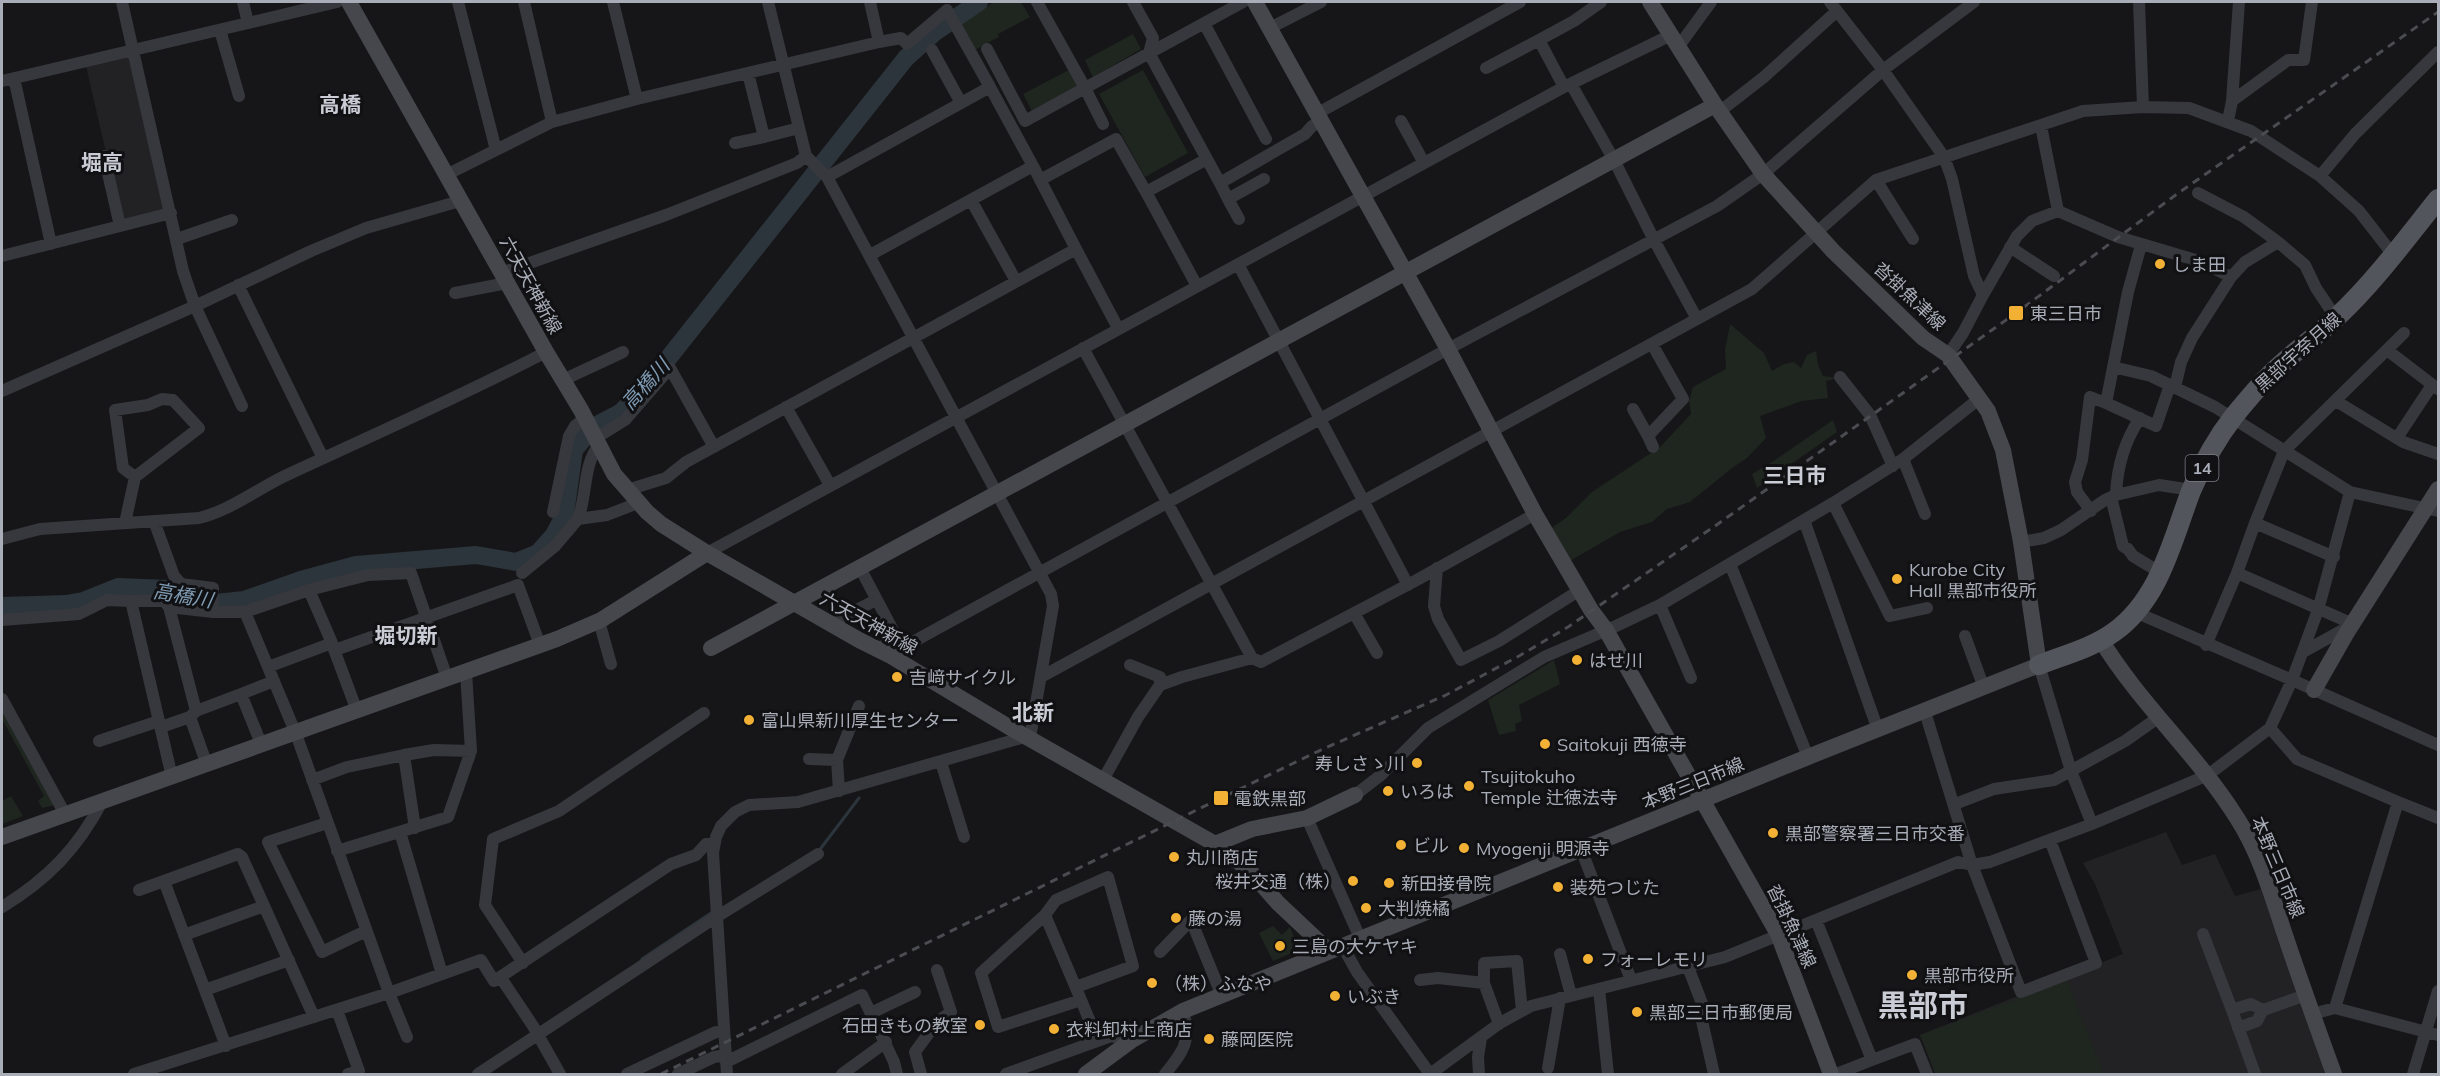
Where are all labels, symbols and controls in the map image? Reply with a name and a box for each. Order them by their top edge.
district label: 高橋 [319,91,361,117]
district label: 堀高 [81,149,123,175]
street label: 六天天神新線 [495,232,567,338]
place label: しま田 [2172,253,2226,276]
street label: 沓掛魚津線 [1869,257,1951,335]
marker: しま田 [2153,257,2167,271]
place label: 東三日市 [2030,302,2102,325]
marker: 東三日市 [2007,304,2025,322]
street label: 黒部宇奈月線 [2250,307,2346,397]
water label: 高橋川 [616,352,676,415]
road number: 14 [2186,455,2218,481]
district label: 三日市 [1764,462,1827,488]
place label: Kurobe City Hall 黒部市役所 [1909,558,2037,602]
marker: Kurobe City Hall 黒部市役所 [1890,572,1904,586]
water label: 高橋川 [151,577,217,613]
street label: 六天天神新線 [816,587,922,659]
district label: 堀切新 [375,622,438,648]
place label: はせ川 [1589,649,1643,672]
marker: はせ川 [1570,653,1584,667]
place label: 吉﨑サイクル [909,666,1016,689]
marker: 吉﨑サイクル [890,670,904,684]
district label: 北新 [1012,699,1054,725]
place label: 富山県新川厚生センター [761,709,959,732]
marker: 富山県新川厚生センター [742,713,756,727]
place label: Saitokuji 西徳寺 [1557,733,1687,756]
marker: Saitokuji 西徳寺 [1538,737,1552,751]
place label: 寿しさゝ川 [1315,752,1405,775]
street label: 本野三日市線 [1639,752,1747,814]
marker: 寿しさゝ川 [1410,756,1424,770]
place label: Tsujitokuho Temple 辻徳法寺 [1481,765,1618,809]
marker: Tsujitokuho Temple 辻徳法寺 [1462,779,1476,793]
place label: いろは [1400,780,1454,803]
marker: いろは [1381,784,1395,798]
place label: 電鉄黒部 [1234,787,1306,810]
marker: 電鉄黒部 [1212,789,1230,807]
street label: 本野三日市線 [2246,813,2310,921]
place label: 黒部警察署三日市交番 [1785,822,1965,845]
marker: 黒部警察署三日市交番 [1766,826,1780,840]
place label: ビル [1413,834,1449,857]
place label: Myogenji 明源寺 [1476,837,1610,860]
marker: ビル [1394,838,1408,852]
marker: Myogenji 明源寺 [1457,841,1471,855]
place label: 丸川商店 [1186,846,1258,869]
marker: 丸川商店 [1167,850,1181,864]
place label: 桜井交通（株） [1215,870,1341,893]
place label: 新田接骨院 [1401,872,1491,895]
marker: 桜井交通（株） [1346,874,1360,888]
marker: 新田接骨院 [1382,876,1396,890]
place label: 装苑つじた [1570,876,1660,899]
marker: 装苑つじた [1551,880,1565,894]
street label: 沓掛魚津線 [1763,880,1821,972]
place label: 大判焼橘 [1378,897,1450,920]
marker: 大判焼橘 [1359,901,1373,915]
place label: 藤の湯 [1188,907,1242,930]
marker: 藤の湯 [1169,911,1183,925]
place label: 三島の大ケヤキ [1292,935,1418,958]
marker: 三島の大ケヤキ [1273,939,1287,953]
place label: フォーレモリ [1600,948,1708,971]
marker: フォーレモリ [1581,952,1595,966]
place label: 黒部市役所 [1924,964,2014,987]
marker: 黒部市役所 [1905,968,1919,982]
place label: （株）ふなや [1164,972,1272,995]
marker: （株）ふなや [1145,976,1159,990]
place label: いぶき [1347,985,1401,1008]
district label: 黒部市 [1878,986,1968,1024]
marker: いぶき [1328,989,1342,1003]
place label: 黒部三日市郵便局 [1649,1001,1793,1024]
marker: 黒部三日市郵便局 [1630,1005,1644,1019]
place label: 石田きもの教室 [842,1014,968,1037]
marker: 石田きもの教室 [973,1018,987,1032]
place label: 衣料卸村上商店 [1066,1018,1192,1041]
marker: 衣料卸村上商店 [1047,1022,1061,1036]
place label: 藤岡医院 [1221,1028,1293,1051]
marker: 藤岡医院 [1202,1032,1216,1046]

